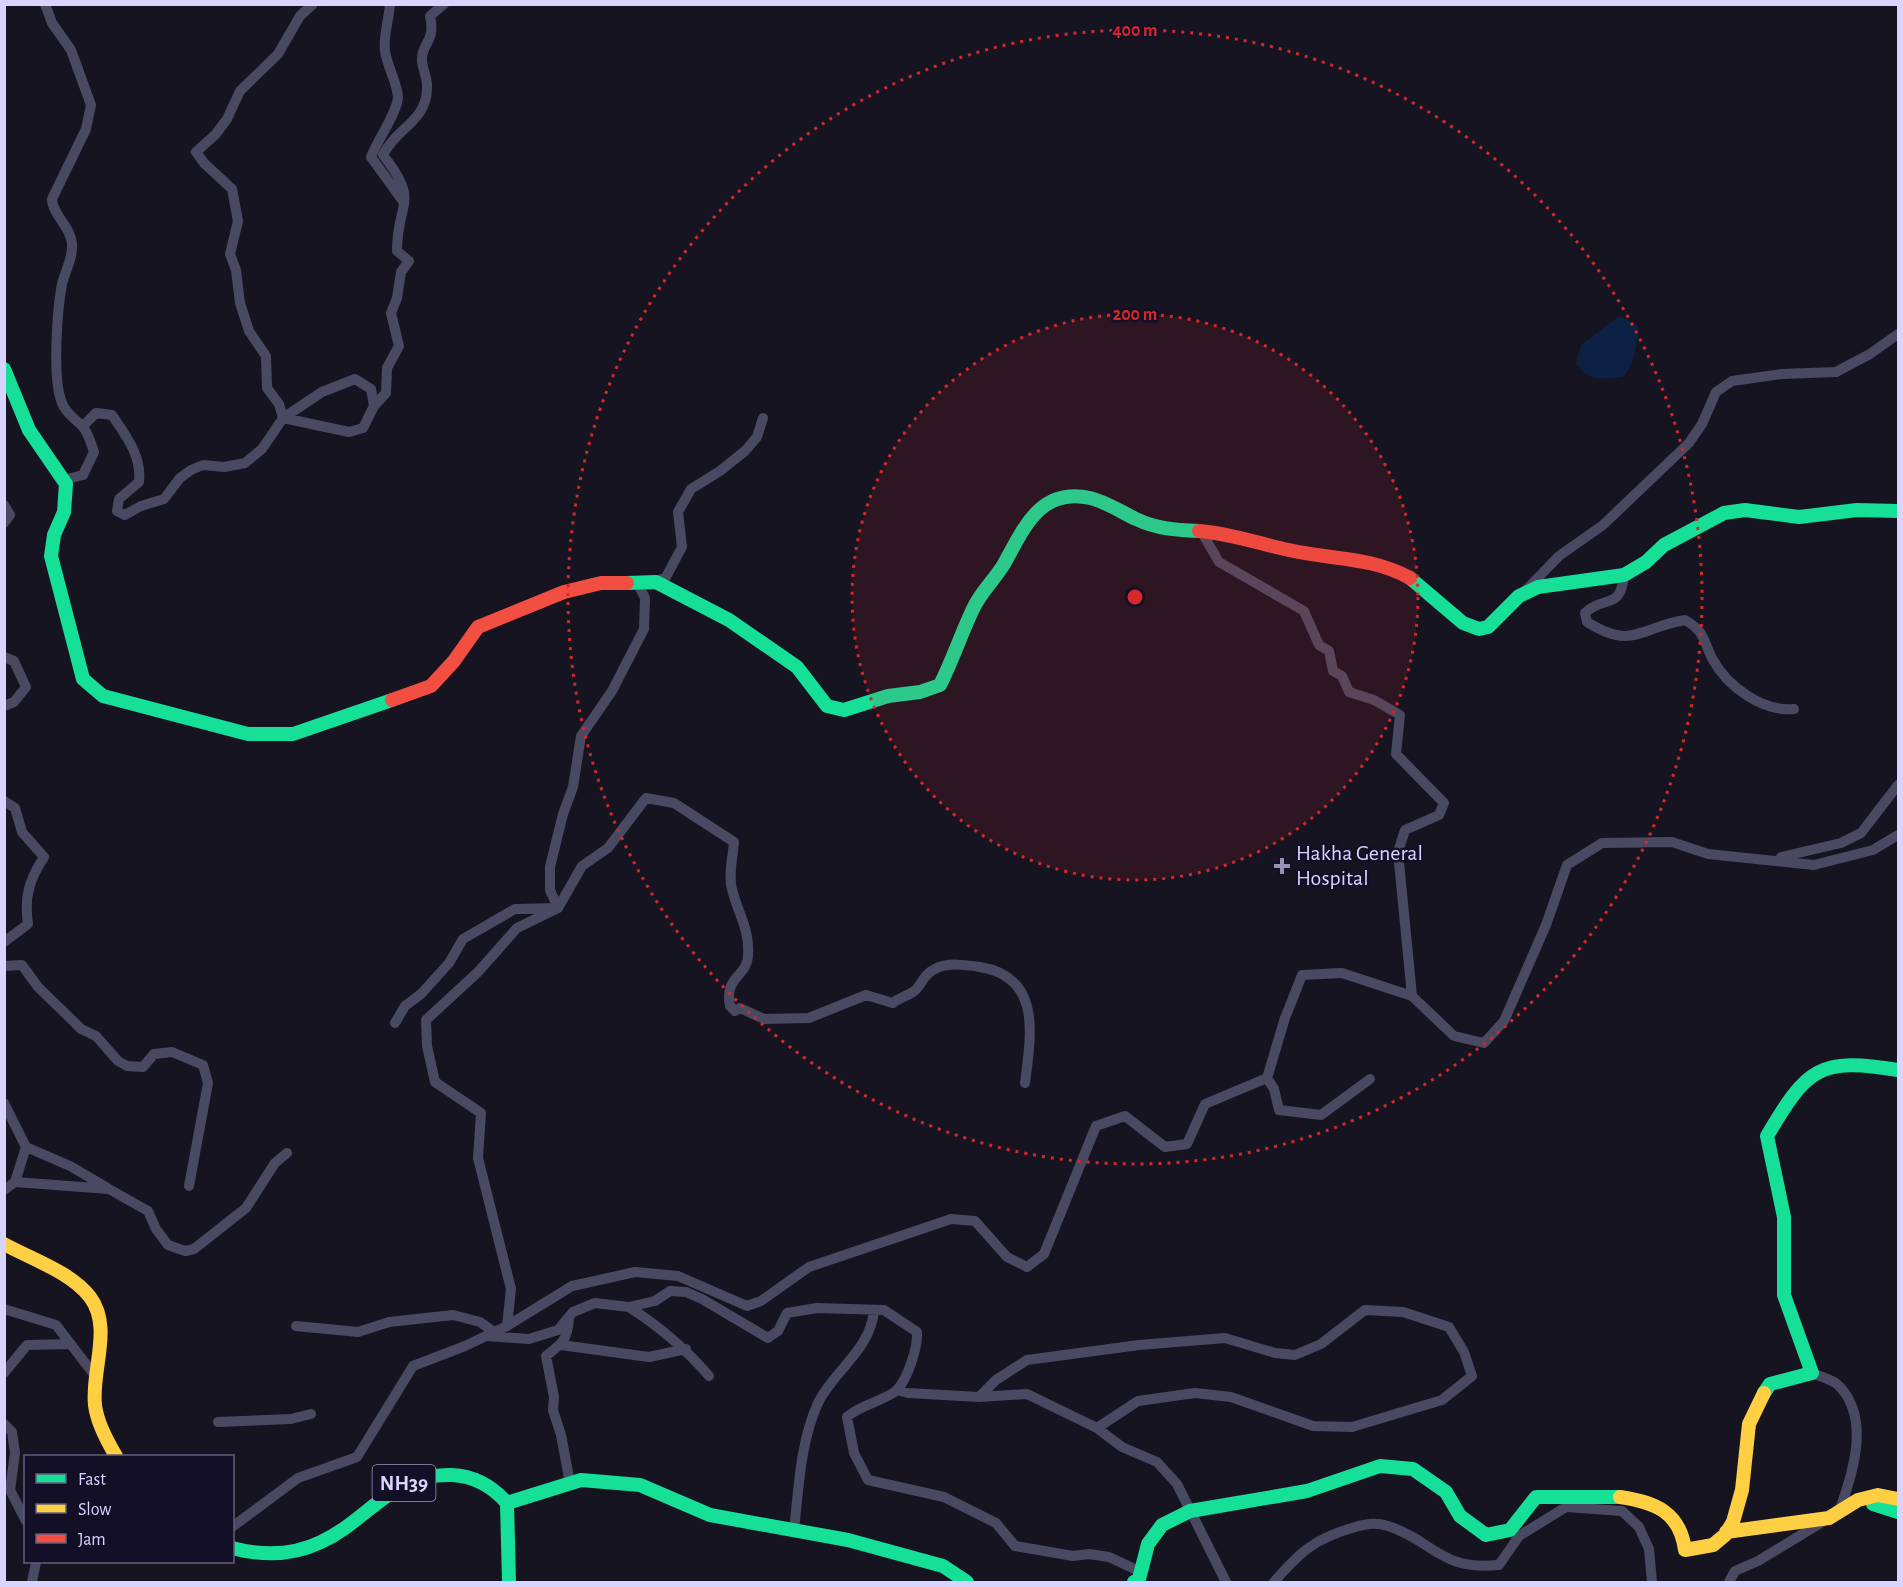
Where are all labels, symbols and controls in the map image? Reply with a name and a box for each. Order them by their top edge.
text: 400 m [1112,22,1158,40]
text: 200 m [1113,306,1157,324]
centre of rings [1125,587,1145,607]
place label: Hakha General Hospital [1296,842,1423,889]
marker: Hakha General Hospital [1273,857,1291,875]
legend [24,1455,234,1563]
road number: NH39 [372,1465,436,1501]
text: Fast [78,1471,106,1489]
text: Slow [78,1501,111,1519]
text: Jam [78,1531,106,1549]

